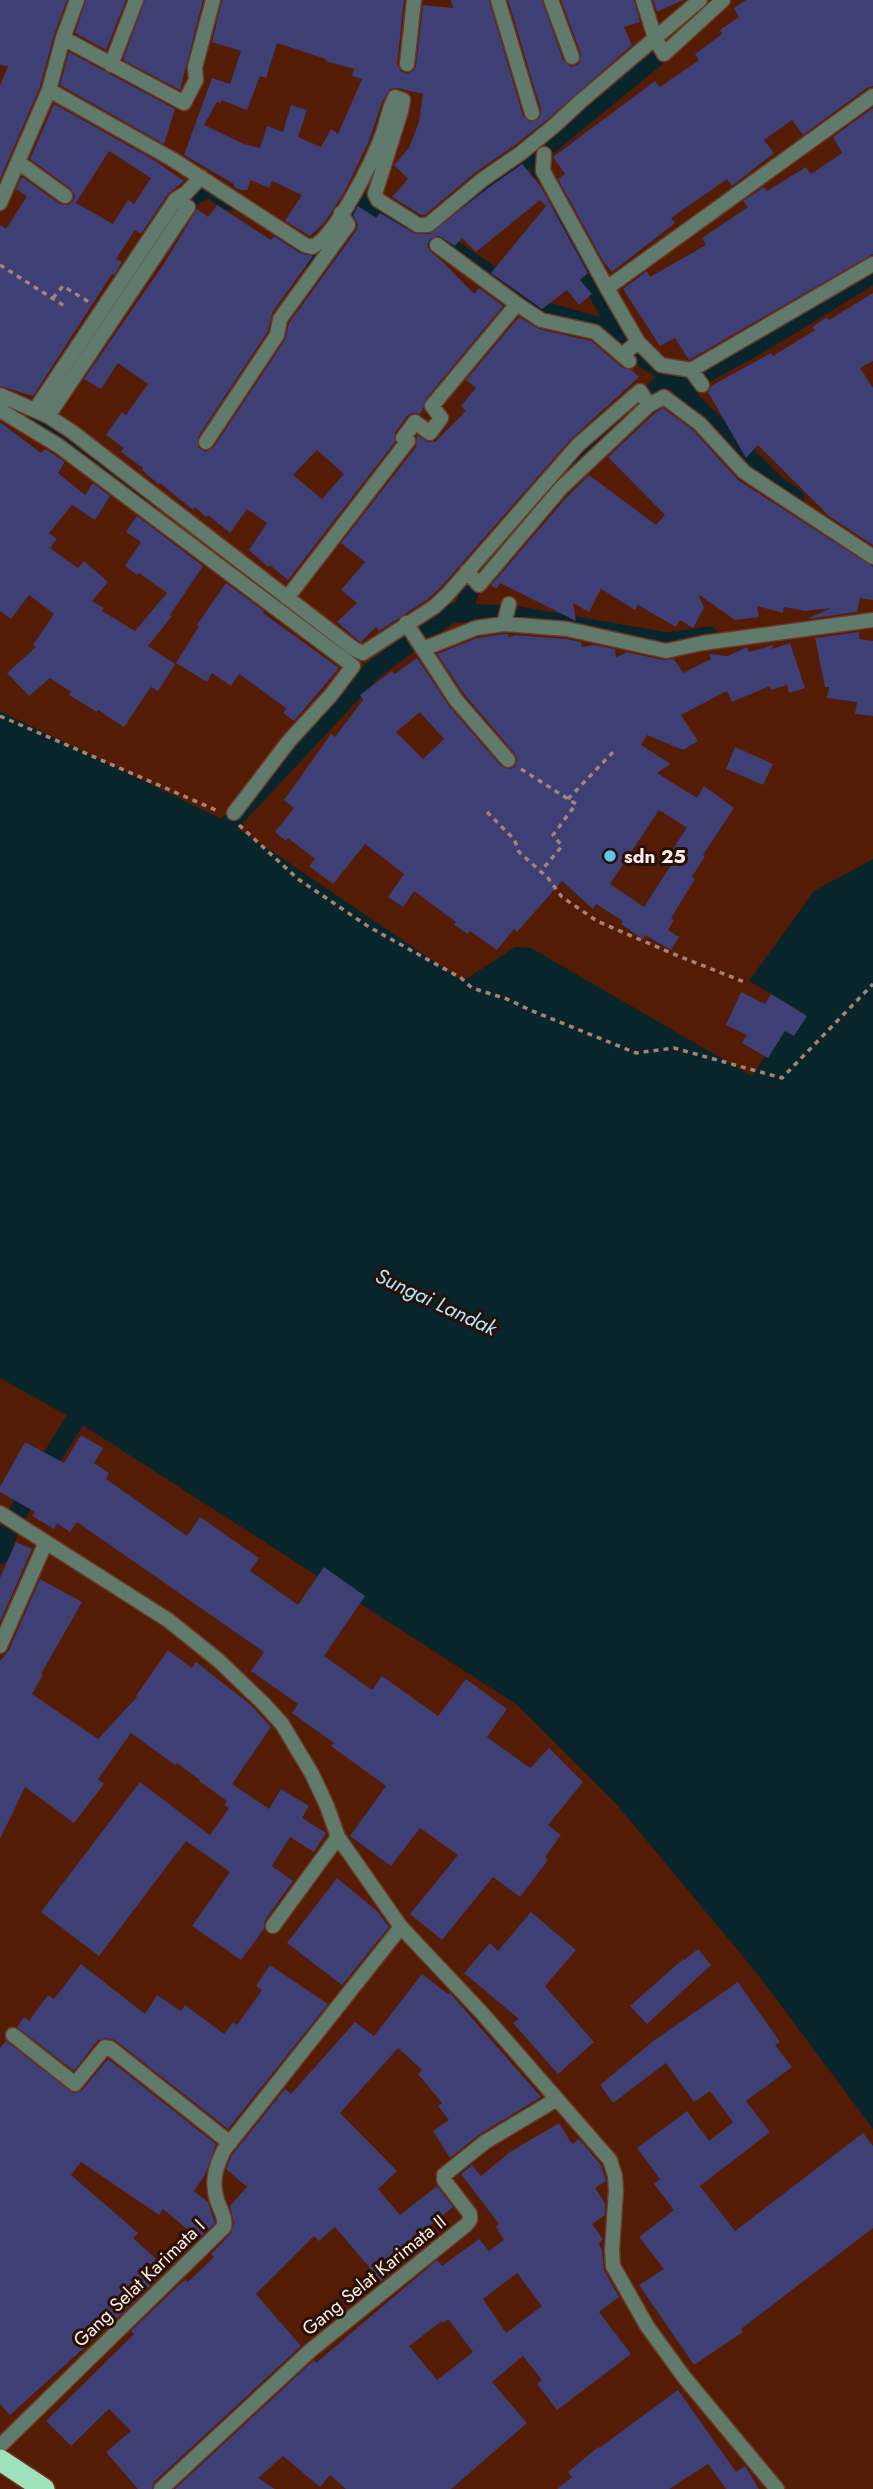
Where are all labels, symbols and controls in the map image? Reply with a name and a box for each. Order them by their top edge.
place label: sdn 25 [624,843,686,870]
marker: sdn 25 [602,848,618,864]
water label: Sungai Landak [370,1261,503,1344]
street label: Gang Selat Karimata II [296,2208,452,2342]
street label: Gang Selat Karimata I [67,2213,211,2353]

